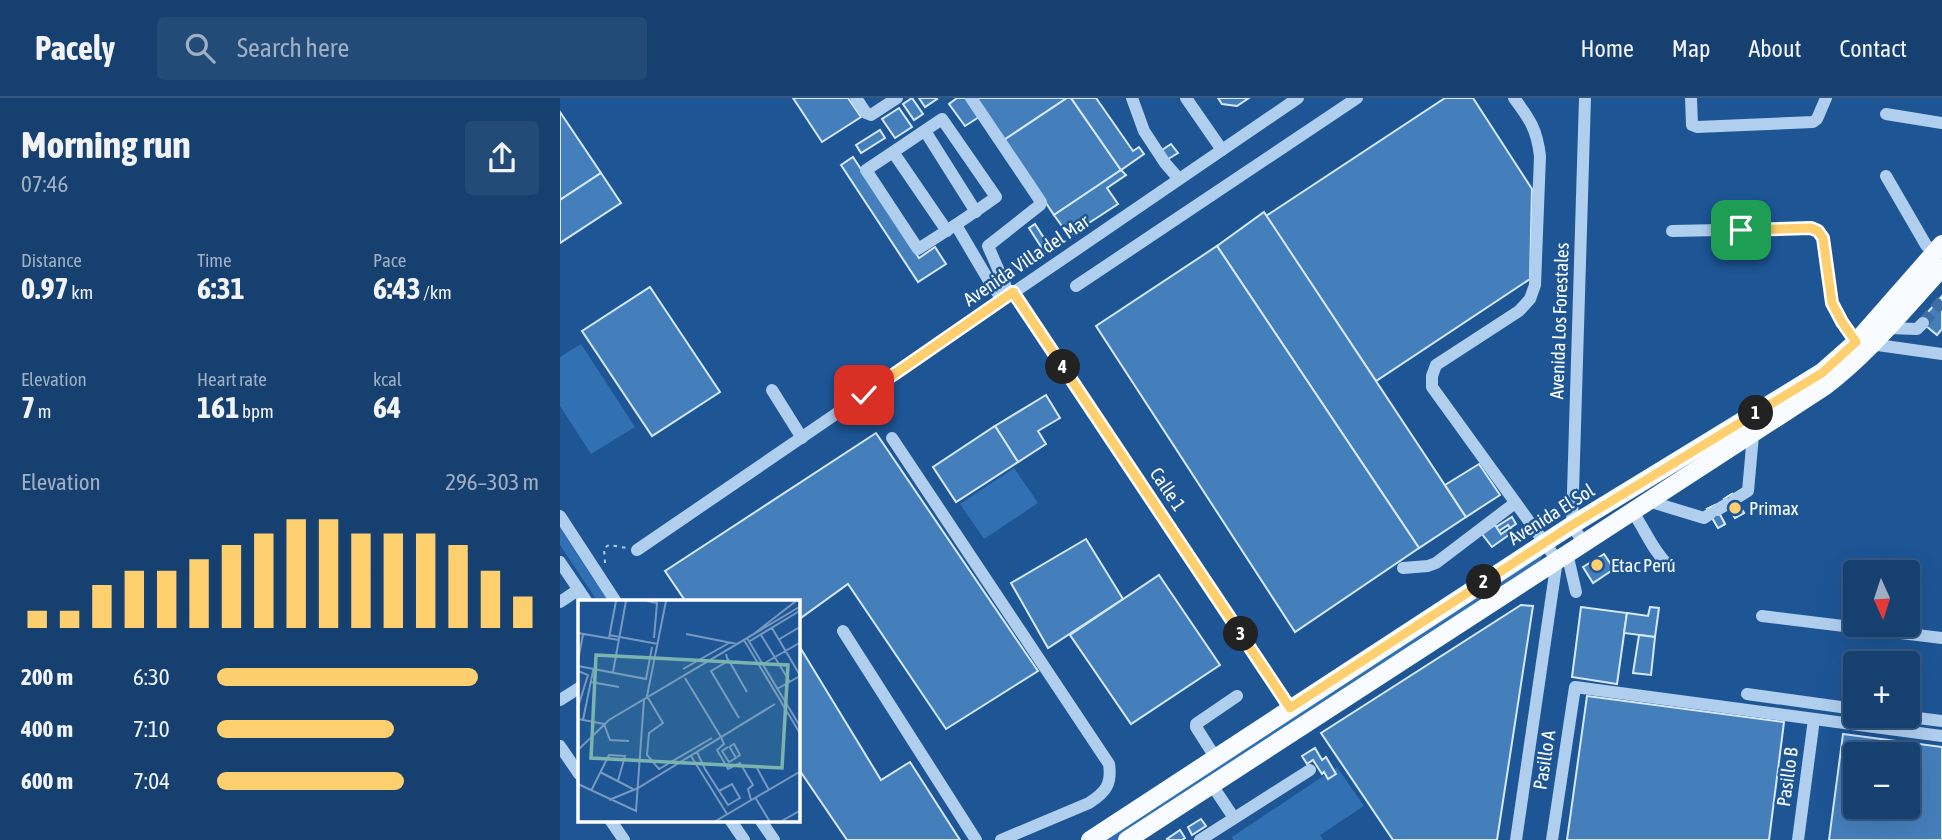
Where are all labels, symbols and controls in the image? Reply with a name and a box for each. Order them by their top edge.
search box [157,17,647,80]
text: Pacely [35,29,115,67]
icon: search [181,29,219,67]
text: Search here [237,33,349,63]
text: Home [1580,35,1634,62]
text: Map [1672,35,1710,62]
text: About [1748,35,1801,62]
text: Contact [1839,35,1907,62]
button: share [465,121,539,195]
text: Morning run [21,123,191,166]
text: 07:46 [21,171,68,197]
pin [1711,200,1771,260]
street label: Avenida Villa del Mar [959,209,1094,310]
icon: arrive [1722,211,1760,249]
street label: Avenida Los Forestales [1545,242,1573,400]
text: Distance [21,249,82,271]
text: Time [197,249,232,271]
text: Pace [373,249,406,271]
text: 0.97 [21,271,69,305]
text: 6:31 [197,271,245,305]
text: 6:43 [373,271,421,305]
text: km [69,281,93,303]
text: /km [421,281,452,303]
pin: 4 [1046,350,1080,384]
text: 4 [1058,355,1067,377]
pin [834,365,894,425]
text: Elevation [21,368,87,390]
text: Heart rate [197,368,267,390]
text: kcal [373,368,402,390]
icon: check [845,376,883,414]
text: 7 [21,390,35,424]
text: 161 [197,390,239,424]
text: 64 [373,390,401,424]
pin: 1 [1738,396,1774,430]
text: m [35,400,51,422]
text: bpm [239,400,274,422]
text: 1 [1751,401,1760,423]
street label: Calle 1 [1146,463,1190,515]
text: Elevation [21,469,101,495]
text: 296–303 m [445,469,539,495]
street label: Avenida El Sol [1504,479,1598,549]
place label: Primax [1749,497,1799,519]
marker: Primax [1727,500,1743,516]
place label: Etac Perú [1611,554,1676,576]
marker: Etac Perú [1589,557,1605,573]
north arrow [1843,560,1920,637]
map controls [1843,560,1920,819]
pin: 2 [1466,564,1502,600]
text: 2 [1479,570,1488,592]
inset map [578,600,800,822]
pin: 3 [1224,616,1258,652]
text: 3 [1236,622,1245,644]
button: + [1843,651,1920,728]
text: 200 m [21,664,73,690]
text: 6:30 [133,664,170,690]
text: 400 m [21,716,73,742]
text: 7:10 [133,716,170,742]
street label: Pasillo A [1528,728,1560,791]
button: − [1843,742,1920,819]
street label: Pasillo B [1772,746,1802,808]
text: 600 m [21,768,73,794]
text: 7:04 [133,768,170,794]

